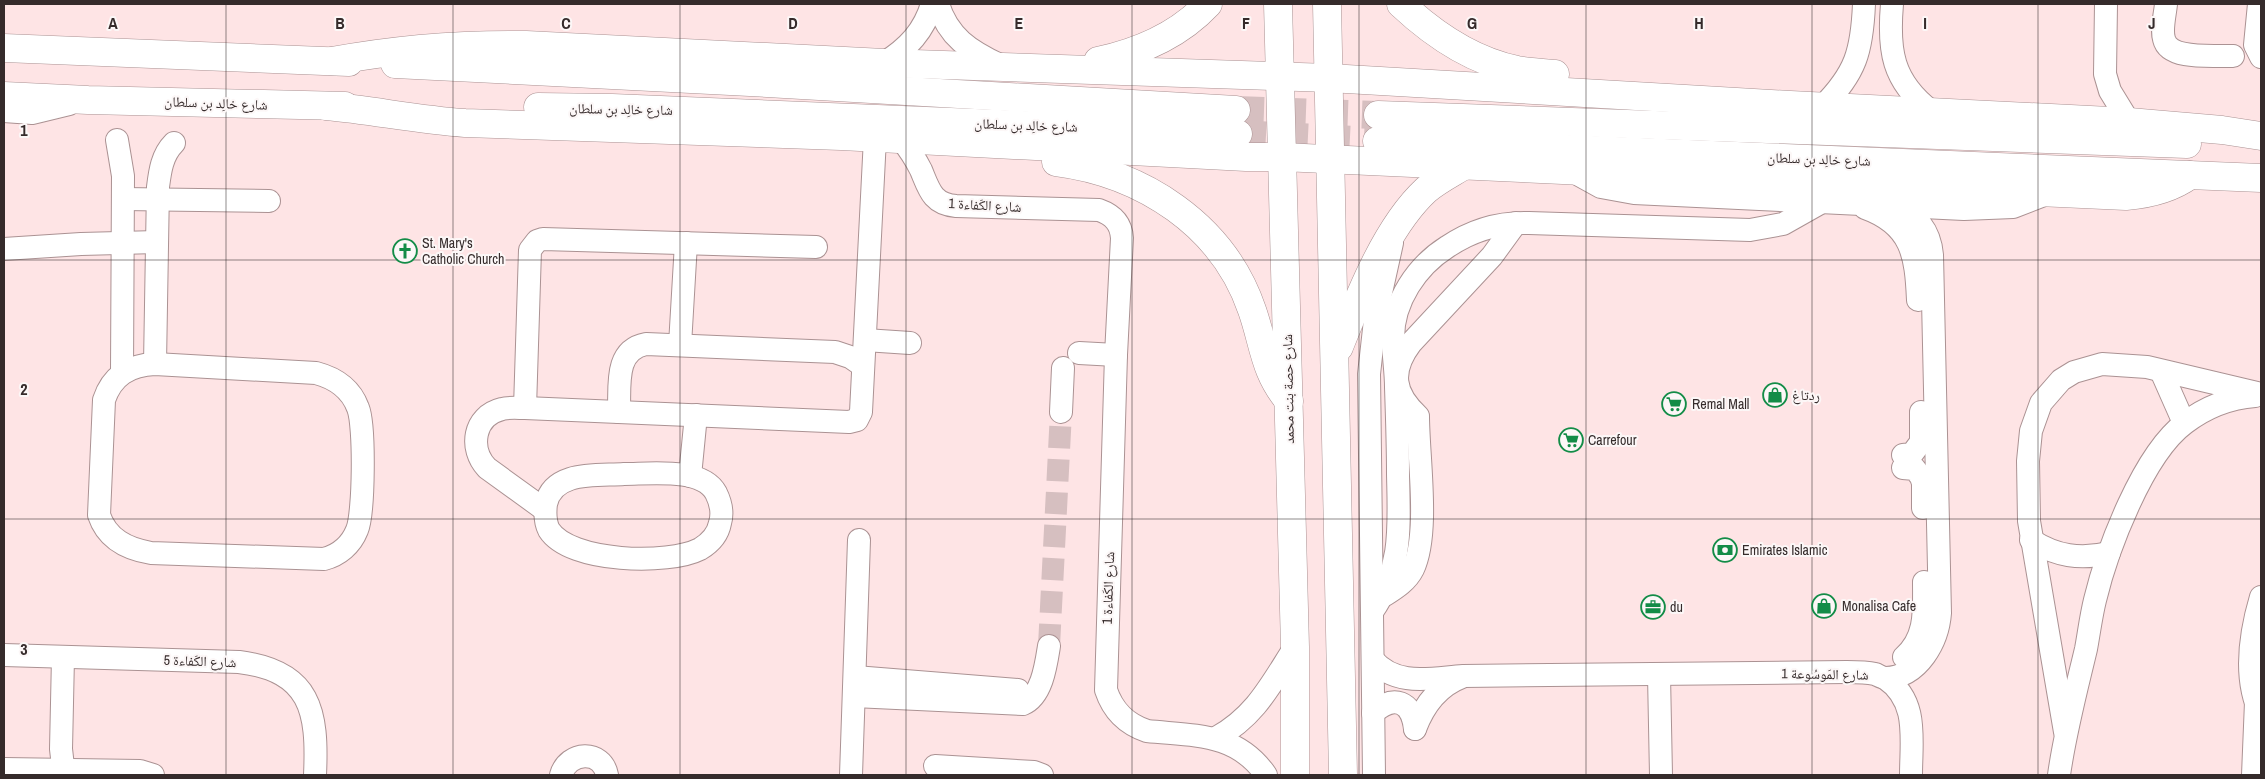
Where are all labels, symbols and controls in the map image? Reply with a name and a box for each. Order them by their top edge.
text: A [108,12,118,34]
text: B [335,12,345,34]
text: C [561,12,571,34]
text: D [788,12,798,34]
text: E [1015,12,1024,34]
text: F [1242,12,1250,34]
text: G [1467,12,1477,34]
text: H [1694,12,1704,34]
text: I [1923,12,1927,34]
text: J [2148,12,2156,34]
street label: شارع خالِد بن سلطان [164,92,268,115]
street label: شارع خالِد بن سلطان [569,99,673,120]
street label: شارع خالِد بن سلطان [974,114,1078,137]
text: 1 [20,119,28,141]
street label: شارع خالِد بن سلطان [1767,148,1871,171]
street label: شارع الكَفاءة 1 [948,194,1022,217]
place label: St. Mary's Catholic Church [422,234,504,268]
church icon: St. Mary's Catholic Church [392,238,418,264]
street label: شارع حصة بنت محمد [1278,334,1299,444]
text: 2 [20,378,28,400]
shop icon: ردتاغ [1762,382,1788,408]
place label: ردتاغ [1792,386,1820,405]
supermarket icon: Remal Mall [1661,391,1687,417]
place label: Remal Mall [1692,395,1749,413]
supermarket icon: Carrefour [1558,427,1584,453]
place label: Carrefour [1588,431,1637,449]
bank icon: Emirates Islamic [1712,537,1738,563]
place label: Emirates Islamic [1742,541,1828,559]
street label: شارع الكَفاءة 1 [1098,551,1119,625]
shop icon: Monalisa Cafe [1811,593,1837,619]
office icon: du [1640,594,1666,620]
place label: Monalisa Cafe [1842,597,1916,615]
place label: du [1670,598,1683,616]
text: 3 [20,638,28,660]
street label: شارع الكَفاءة 5 [163,651,237,672]
street label: شارع المَوسُوعة 1 [1781,664,1869,685]

